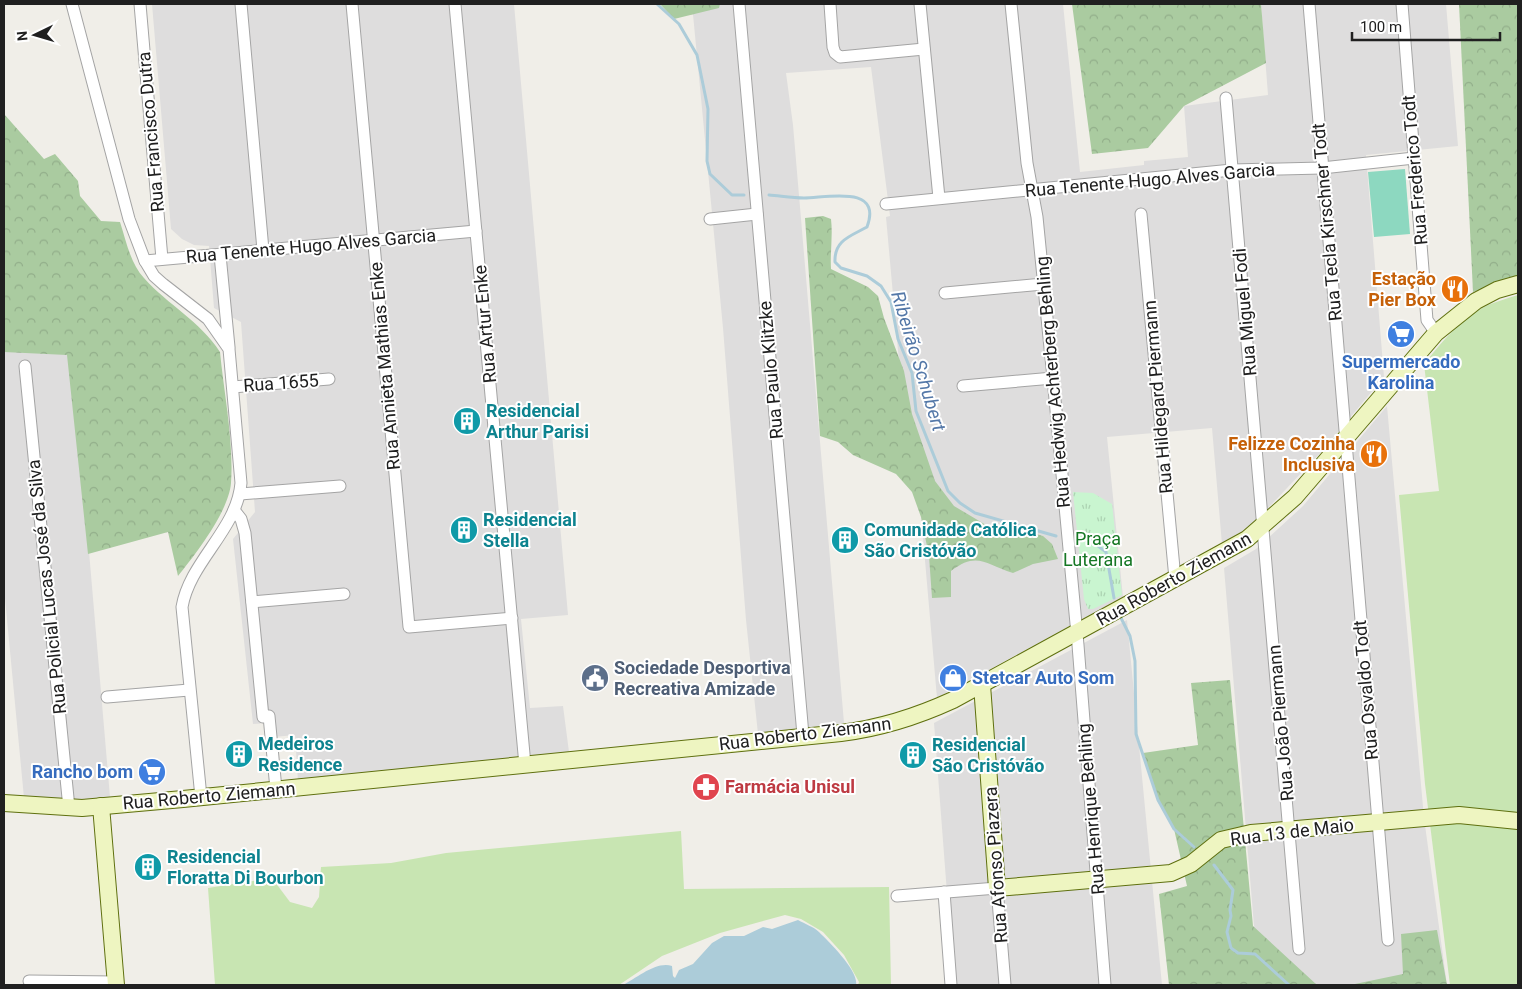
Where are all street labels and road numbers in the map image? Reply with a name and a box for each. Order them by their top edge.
street label: Rua Francisco Dutra [133,51,168,213]
street label: Rua Frederico Todt [1397,94,1432,246]
street label: Rua Tecla Kirschner Todt [1307,122,1346,322]
street label: Rua Tenente Hugo Alves Garcia [1024,158,1276,201]
street label: Rua Tenente Hugo Alves Garcia [185,224,437,267]
street label: Rua Miguel Fodi [1228,247,1261,377]
street label: Rua Hedwig Achterberg Behling [1031,255,1074,509]
street label: Rua Annieta Mathias Enke [365,261,404,471]
street label: Rua Artur Enke [469,264,500,384]
street label: Rua Paulo Klitzke [754,300,787,440]
street label: Rua Hildegard Piermann [1139,300,1176,495]
street label: Rua 1655 [242,369,319,396]
street label: Rua Policial Lucas José da Silva [23,459,70,715]
street label: Rua Roberto Ziemann [1093,527,1255,630]
street label: Rua Osvaldo Todt [1349,619,1382,761]
street label: Rua João Piermann [1263,644,1298,802]
street label: Rua Roberto Ziemann [718,713,892,754]
street label: Rua Henrique Behling [1073,723,1108,895]
street label: Rua Roberto Ziemann [122,777,296,814]
street label: Rua Afonso Piazera [980,786,1011,944]
street label: Rua 13 de Maio [1229,814,1355,849]

